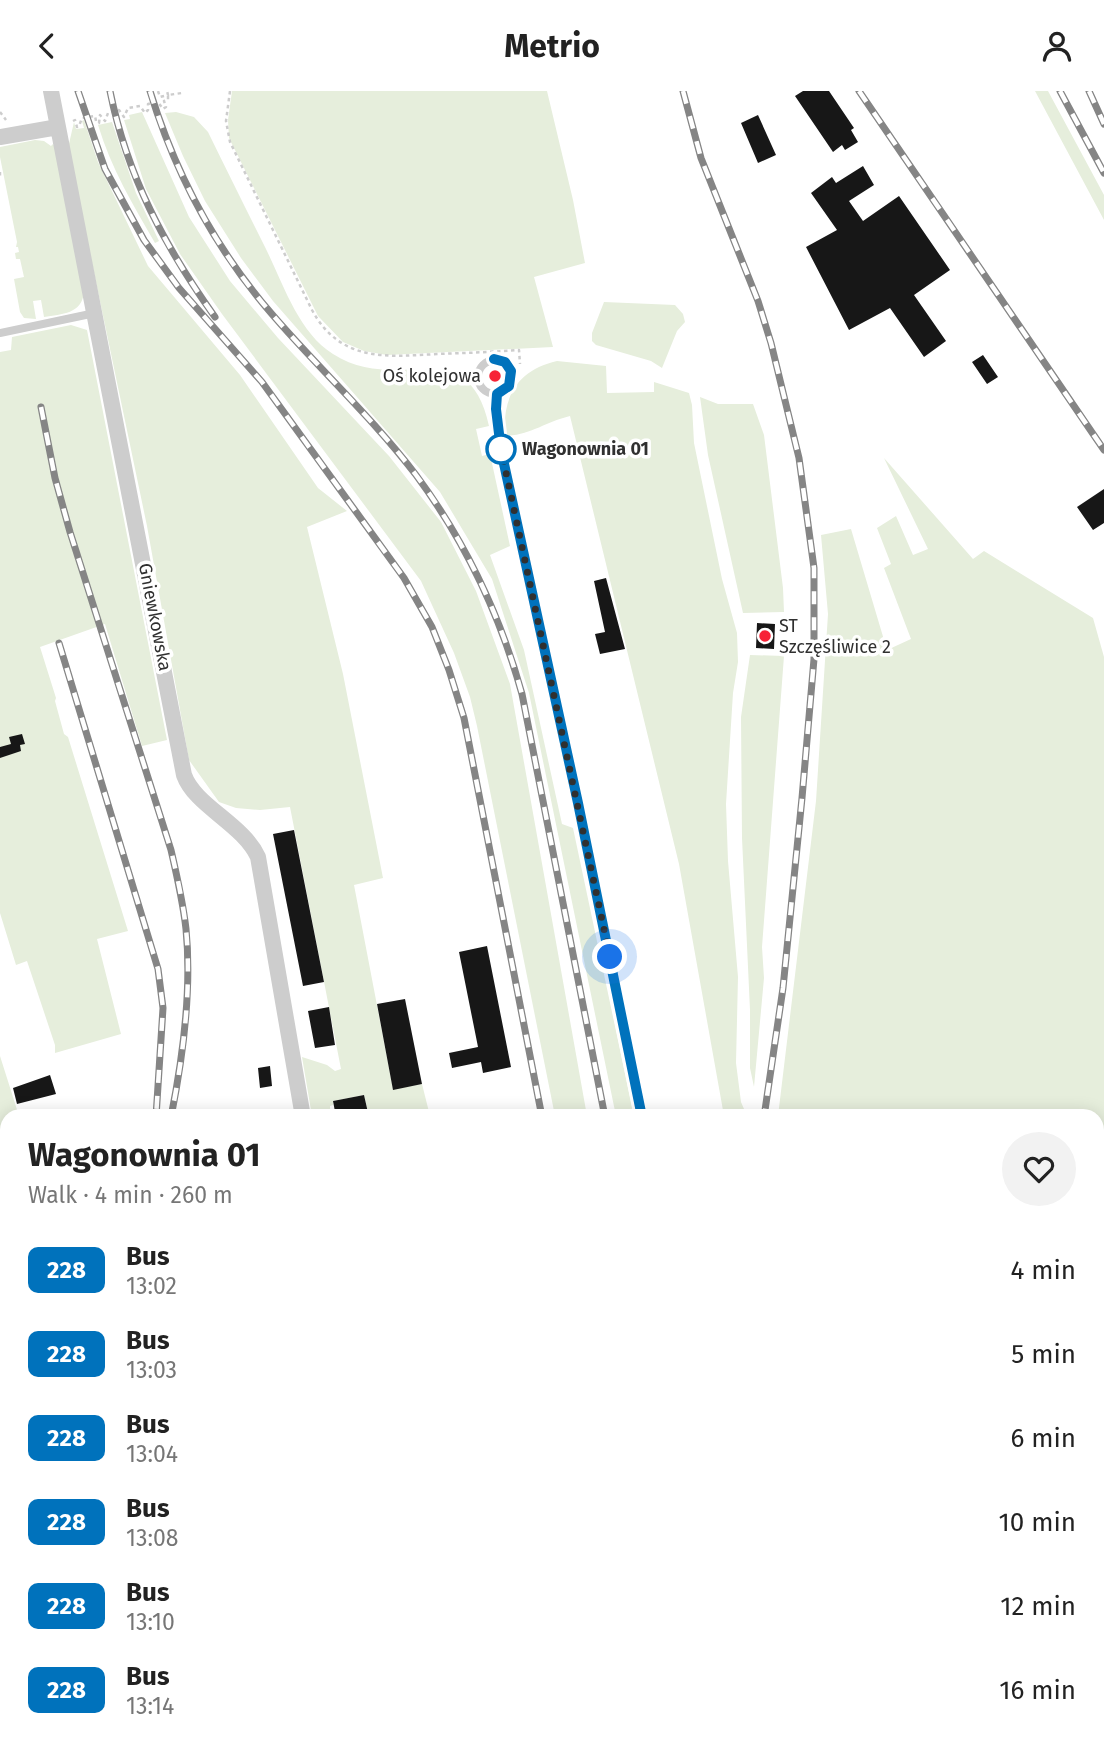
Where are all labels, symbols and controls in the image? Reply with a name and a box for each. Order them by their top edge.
icon: back [28,27,66,65]
text: Metrio [504,27,600,65]
icon: person [1038,27,1076,65]
place label: Oś kolejowa [383,365,481,387]
marker: Oś kolejowa [487,368,503,384]
marker: Wagonownia 01 [486,434,516,464]
place label: Wagonownia 01 [522,438,649,460]
street label: Gniewkowska [134,561,176,673]
place label: ST Szczęśliwice 2 [779,615,891,658]
marker: ST Szczęśliwice 2 [757,628,773,644]
your location [592,939,627,974]
button: heart [1002,1132,1076,1206]
text: Wagonownia 01 [28,1135,261,1175]
text: Walk · 4 min · 260 m [28,1181,233,1209]
text: Bus [126,1241,169,1272]
text: 4 min [1010,1255,1076,1286]
text: 228 [47,1256,86,1284]
text: 13:02 [126,1272,177,1300]
text: Bus [126,1325,169,1356]
text: 5 min [1011,1339,1076,1370]
text: 228 [47,1340,86,1368]
text: 13:03 [126,1356,177,1384]
text: Bus [126,1409,169,1440]
text: 6 min [1010,1423,1076,1454]
text: 228 [47,1424,86,1452]
text: 13:04 [126,1440,178,1468]
text: Bus [126,1493,169,1524]
text: 10 min [998,1507,1076,1538]
text: 228 [47,1508,86,1536]
text: 13:08 [126,1524,178,1552]
text: Bus [126,1577,169,1608]
text: 12 min [1000,1591,1076,1622]
text: 228 [47,1592,86,1620]
text: 13:10 [126,1608,175,1636]
text: Bus [126,1661,169,1692]
text: 16 min [999,1675,1076,1706]
text: 228 [47,1676,86,1704]
text: 13:14 [126,1692,174,1720]

